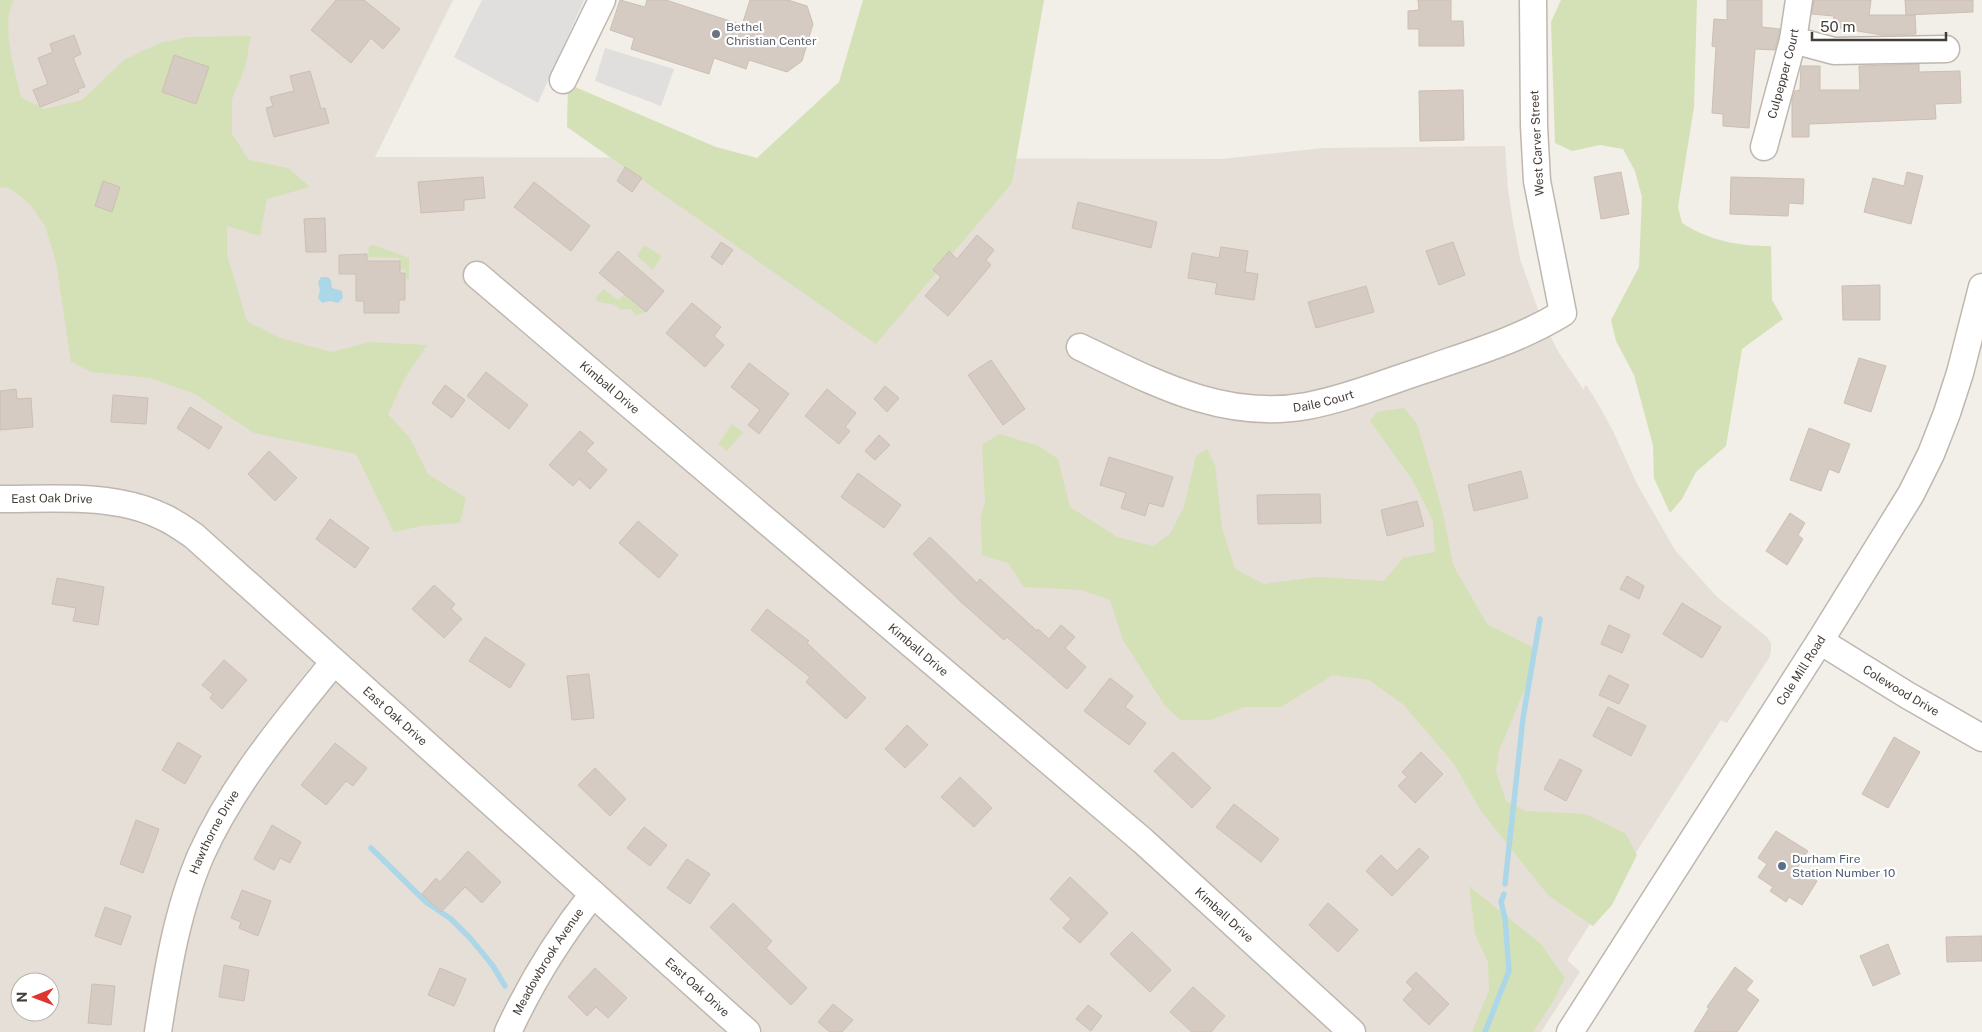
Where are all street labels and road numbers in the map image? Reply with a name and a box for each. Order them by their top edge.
street label: Culpepper Court [1765,27,1802,120]
street label: West Carver Street [1527,89,1547,196]
street label: Kimball Drive [577,358,643,417]
street label: Daile Court [1292,387,1356,415]
street label: East Oak Drive [11,491,93,507]
street label: Kimball Drive [885,621,951,679]
street label: Cole Mill Road [1774,633,1829,708]
street label: Colewood Drive [1860,662,1942,719]
street label: East Oak Drive [360,684,430,749]
street label: Hawthorne Drive [187,787,242,876]
street label: Kimball Drive [1192,885,1256,946]
street label: Meadowbrook Avenue [510,905,587,1018]
street label: East Oak Drive [662,955,732,1020]

